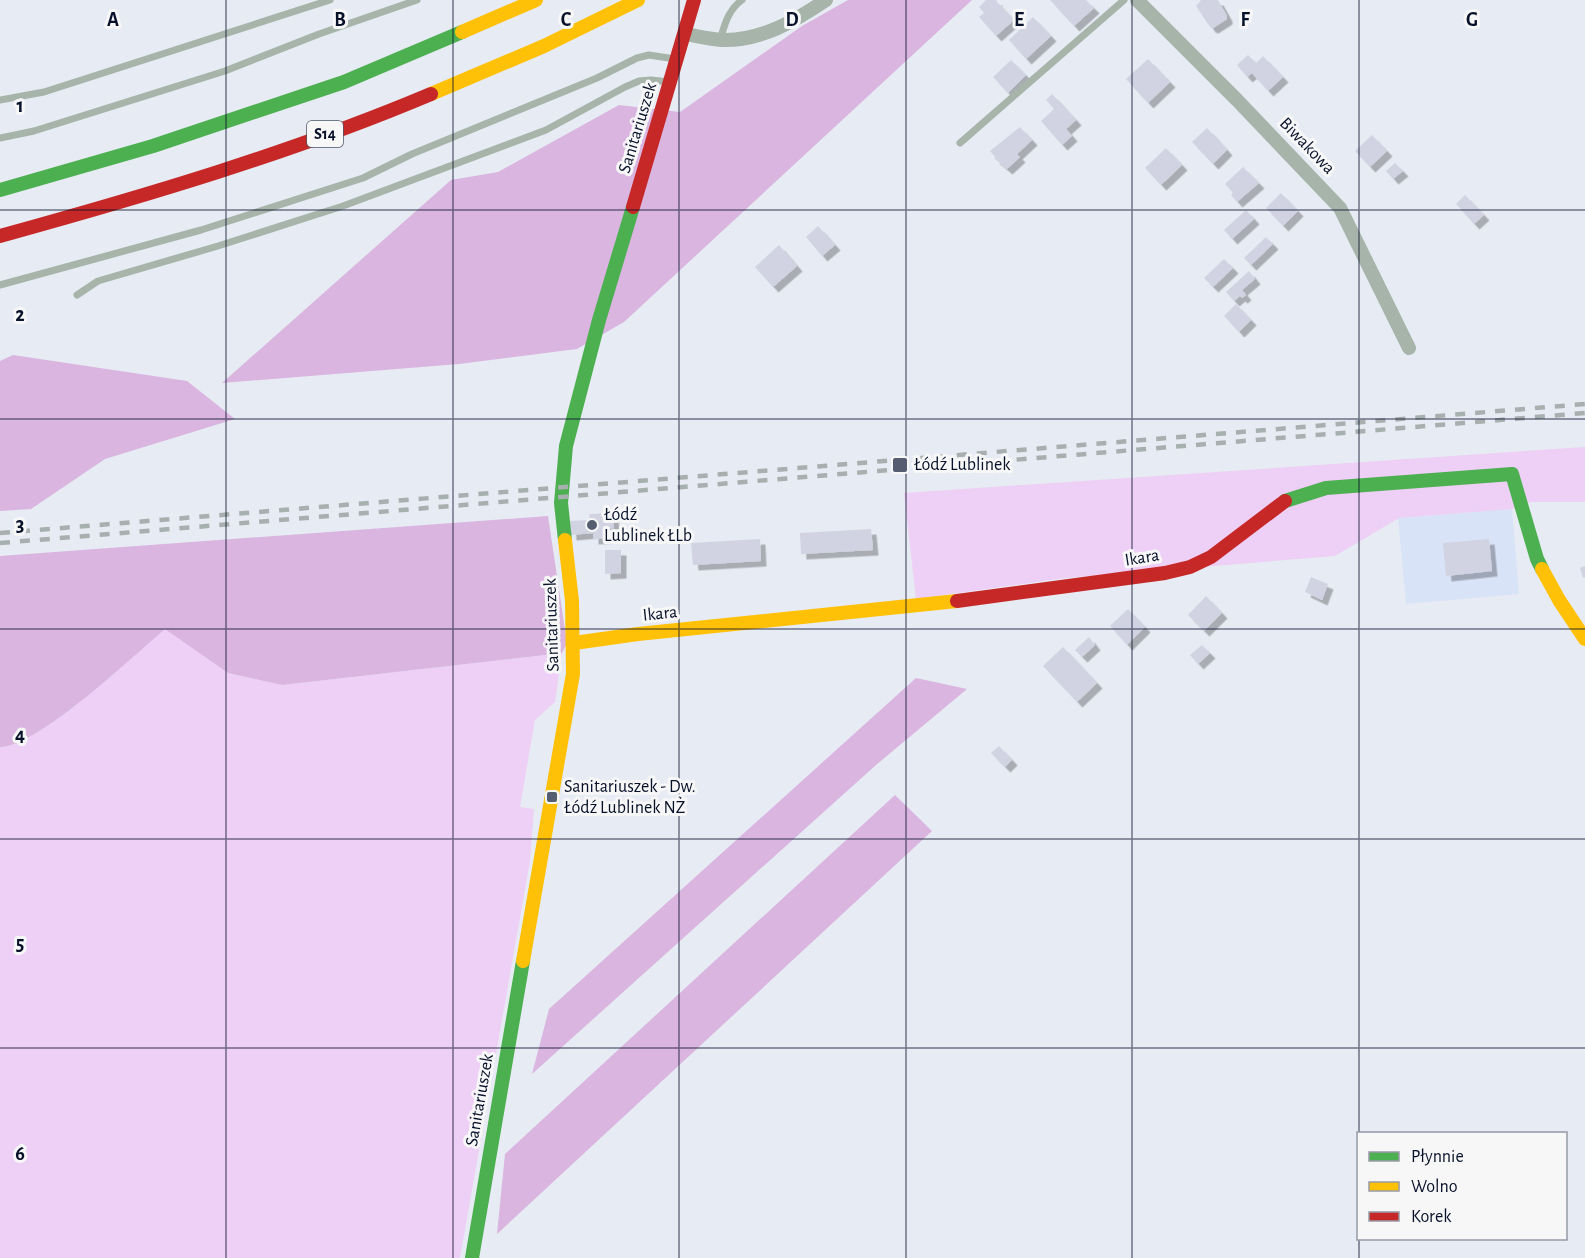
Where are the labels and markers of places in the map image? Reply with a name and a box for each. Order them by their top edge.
marker: Łódź Lublinek [891,456,909,474]
place label: Łódź Lublinek [914,456,1011,474]
place label: Łódź Lublinek ŁLb [604,506,692,545]
marker: Łódź Lublinek ŁLb [585,518,599,532]
place label: Sanitariuszek - Dw. Łódź Lublinek NŻ [564,778,696,817]
marker: Sanitariuszek - Dw. Łódź Lublinek NŻ [545,790,559,804]

